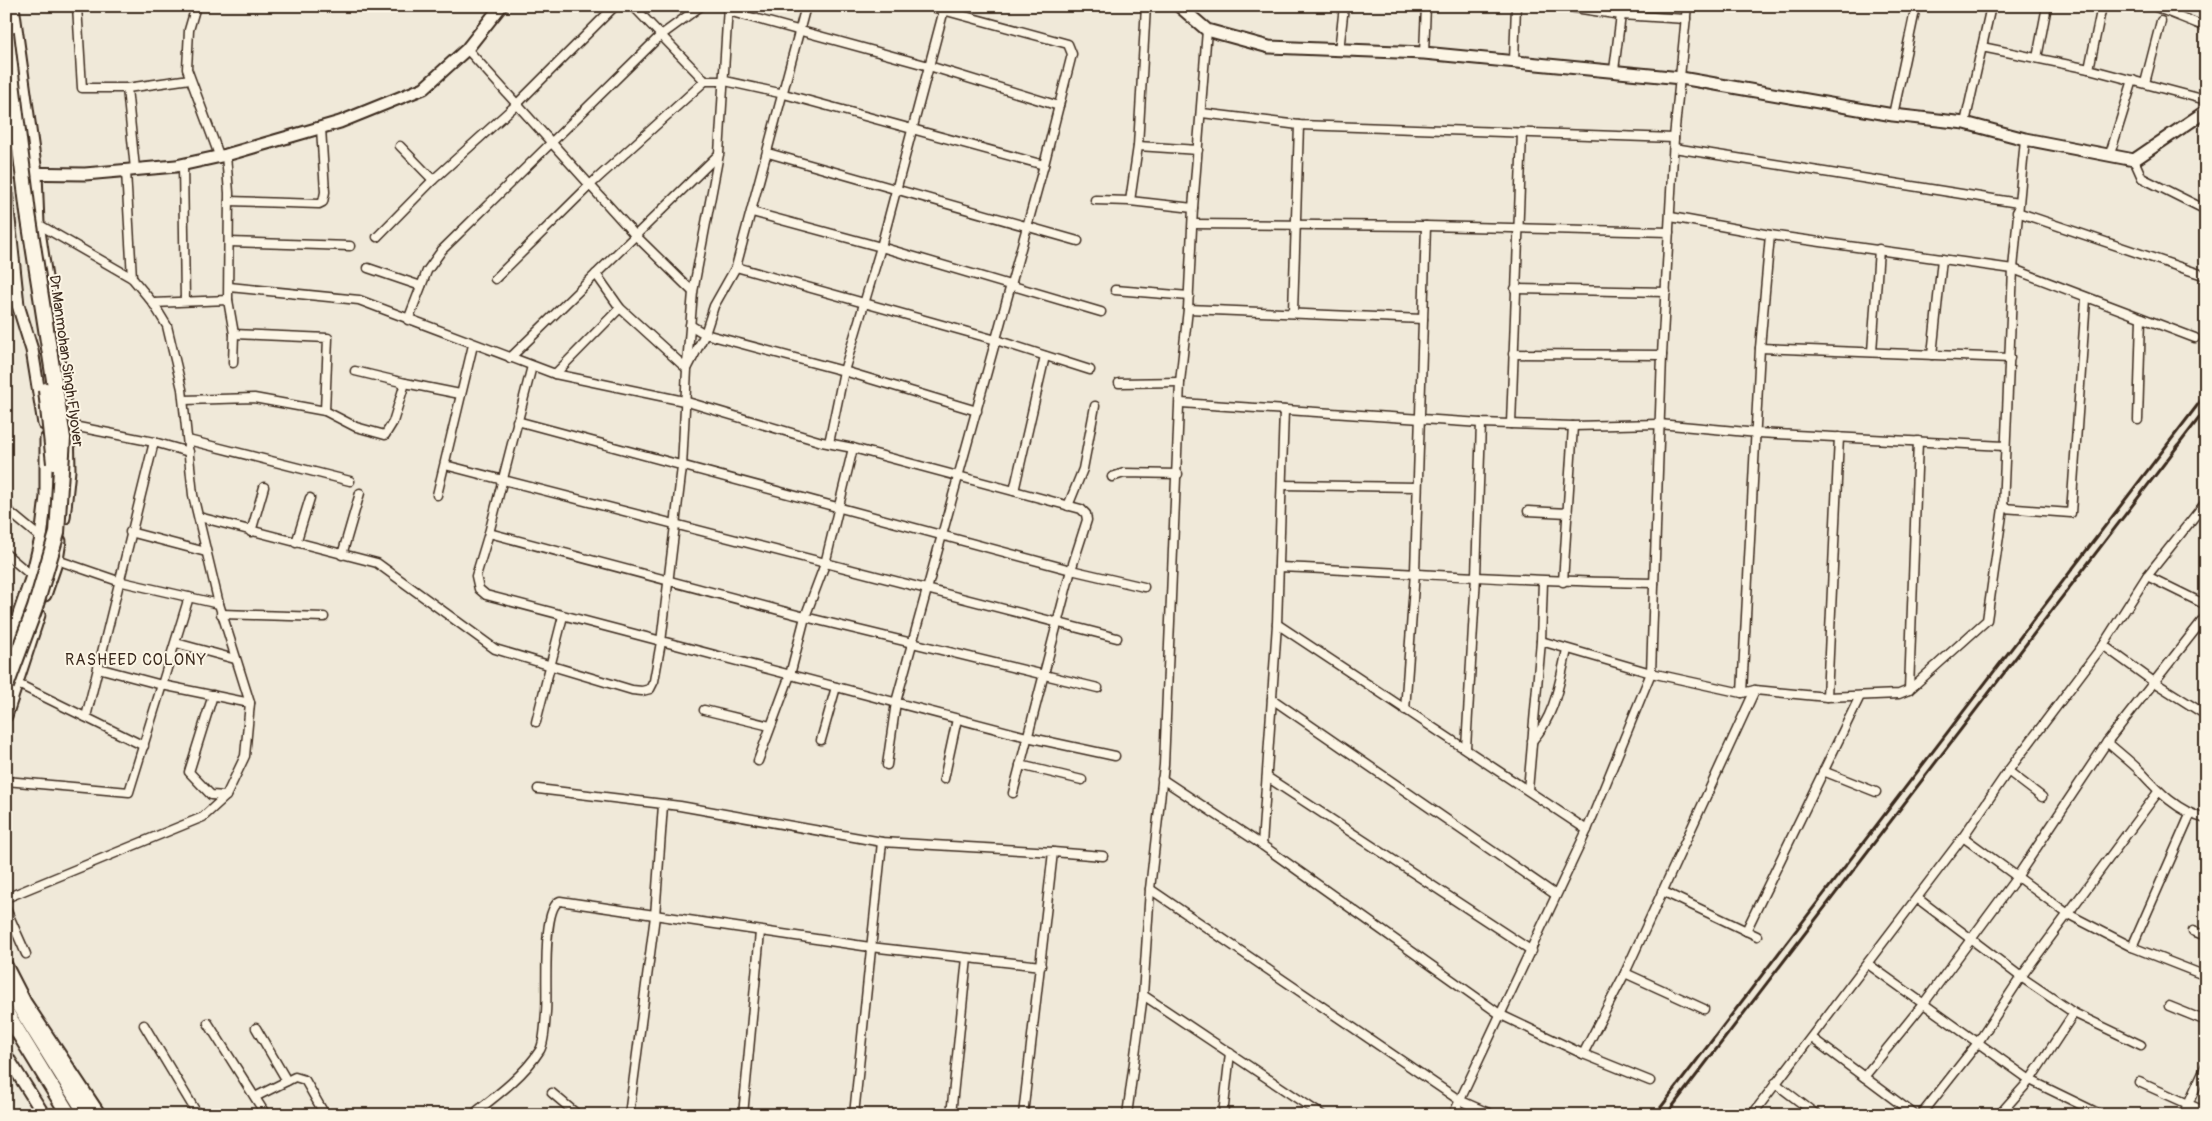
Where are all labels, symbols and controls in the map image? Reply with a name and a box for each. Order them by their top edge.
street label: Dr.Manmohan Singh Flyover [45,274,88,449]
district label: RASHEED COLONY [65,650,207,670]

